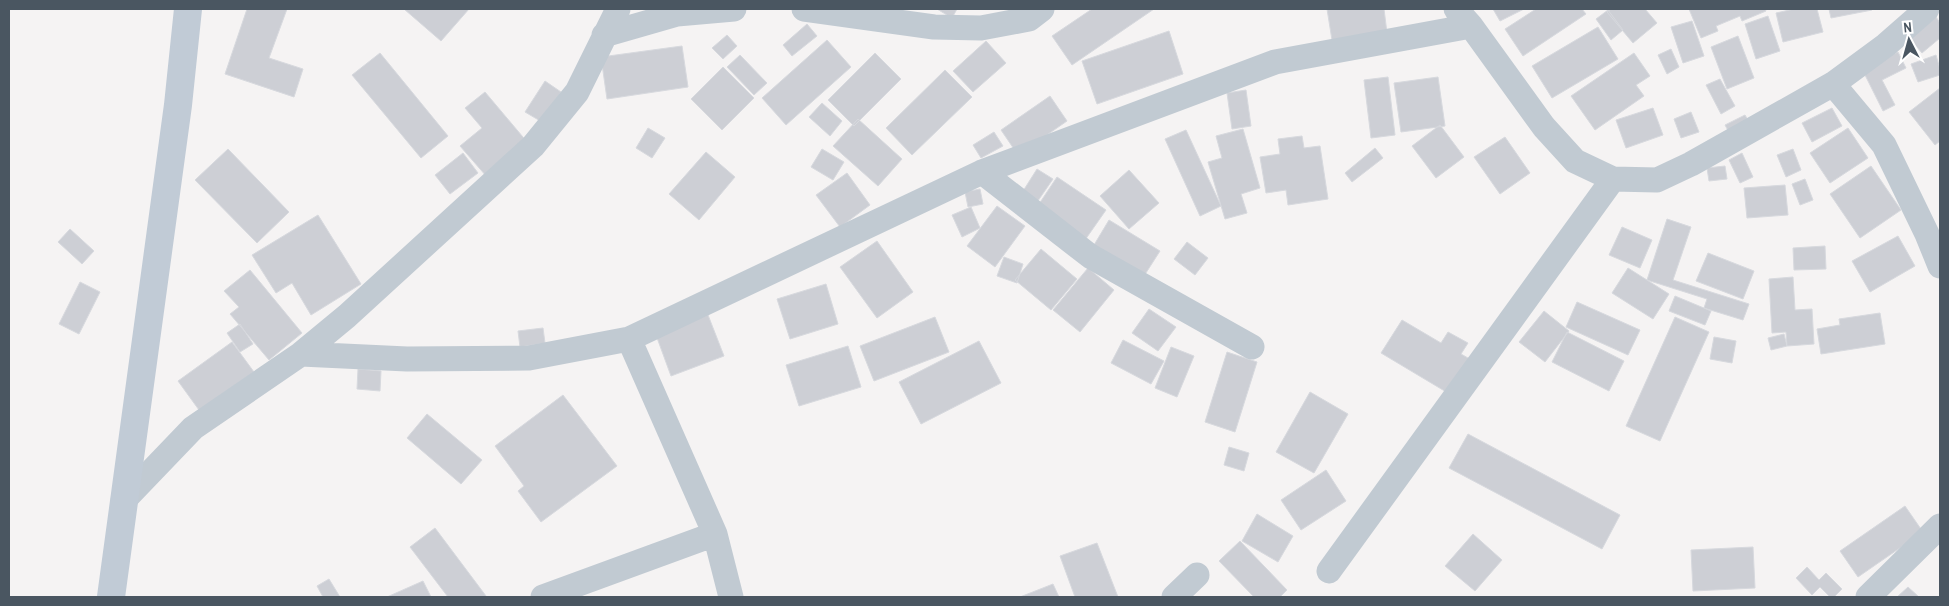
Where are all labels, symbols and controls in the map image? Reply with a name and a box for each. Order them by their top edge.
north arrow [1884,15,1934,65]
text: N [1903,18,1913,36]

